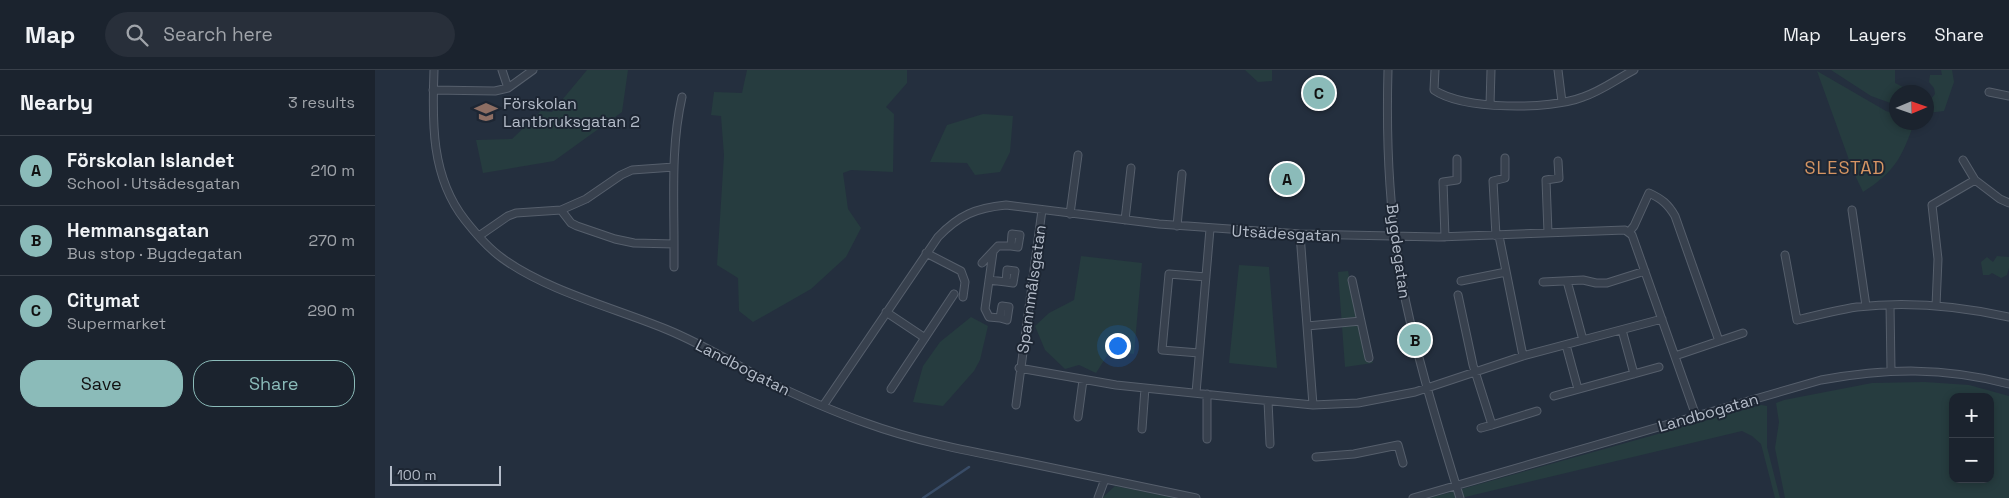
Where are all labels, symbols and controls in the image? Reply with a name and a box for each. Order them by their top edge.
search box [105,12,455,57]
text: Map [25,19,75,50]
icon: search [123,21,151,49]
text: Search here [163,22,273,47]
text: Map [1783,23,1821,46]
text: Layers [1849,23,1906,46]
text: Share [1934,23,1984,46]
pin: C [1303,74,1335,112]
north arrow [1889,85,1934,130]
text: Nearby [20,89,93,116]
text: 3 results [288,92,355,113]
place label: Förskolan Lantbruksgatan 2 [503,93,640,132]
school or university icon: Förskolan Lantbruksgatan 2 [473,99,499,125]
text: Förskolan Islandet [67,148,234,173]
district label: SLESTAD [1805,156,1886,179]
text: A [31,160,41,181]
text: 210 m [311,160,355,181]
pin: A [1271,160,1303,198]
text: School · Utsädesgatan [67,173,240,194]
street label: Bygdegatan [1381,202,1416,300]
text: Hemmansgatan [67,218,209,243]
street label: Utsädesgatan [1231,220,1341,247]
street label: Spannmålsgatan [1012,223,1051,355]
text: B [31,230,41,251]
text: 270 m [308,230,355,251]
text: Bus stop · Bygdegatan [67,243,242,264]
text: Citymat [67,288,140,313]
text: C [31,300,41,321]
text: 290 m [307,300,355,321]
text: Supermarket [67,313,166,334]
pin: B [1399,321,1431,359]
your location [1105,333,1131,359]
street label: Landbogatan [692,335,794,400]
button: Save [20,360,183,407]
button: Share [193,360,355,407]
street label: Landbogatan [1655,388,1761,437]
map controls [1949,393,1994,483]
button: + [1949,393,1994,438]
button: − [1949,438,1994,483]
scale bar [390,463,501,486]
text: 100 m [397,466,436,484]

